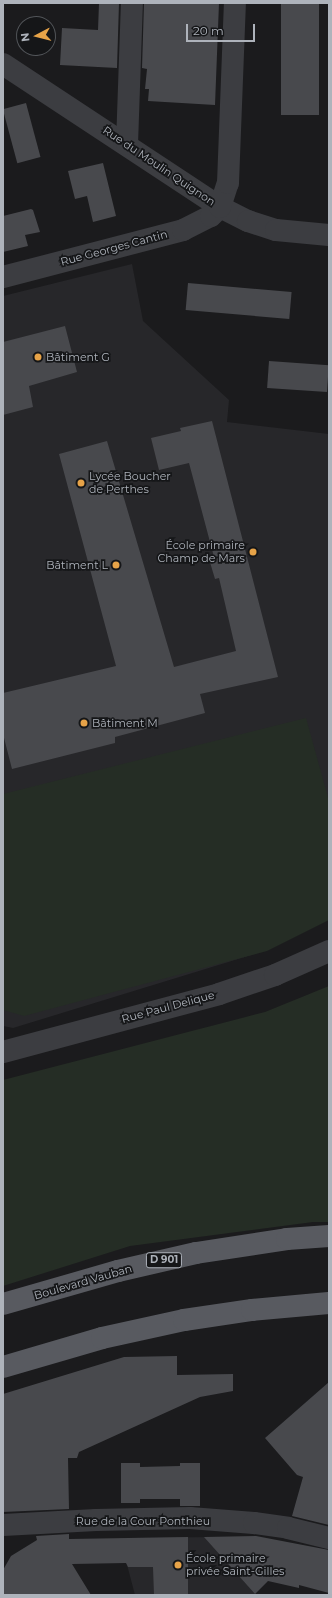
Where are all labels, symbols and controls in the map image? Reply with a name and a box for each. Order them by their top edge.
north arrow [16,16,56,56]
scale bar [188,16,257,42]
text: 20 m [193,23,224,38]
text: N [18,32,33,43]
street label: Rue du Moulin Quignon [100,123,218,209]
street label: Rue Georges Cantin [59,227,169,269]
place label: Bâtiment G [46,350,110,364]
marker: Bâtiment G [33,352,43,362]
place label: Lycée Boucher de Perthes [89,470,171,496]
marker: Lycée Boucher de Perthes [76,478,86,488]
place label: École primaire Champ de Mars [158,539,245,565]
marker: École primaire Champ de Mars [248,547,258,557]
place label: Bâtiment L [46,558,108,572]
marker: Bâtiment L [111,560,121,570]
place label: Bâtiment M [92,716,158,730]
marker: Bâtiment M [79,718,89,728]
street label: Rue Paul Delique [120,988,216,1026]
road number: D 901 [145,1252,183,1268]
street label: Boulevard Vauban [33,1262,133,1302]
street label: Rue de la Cour Ponthieu [76,1514,210,1528]
place label: École primaire privée Saint-Gilles [186,1552,284,1578]
marker: École primaire privée Saint-Gilles [173,1560,183,1570]

